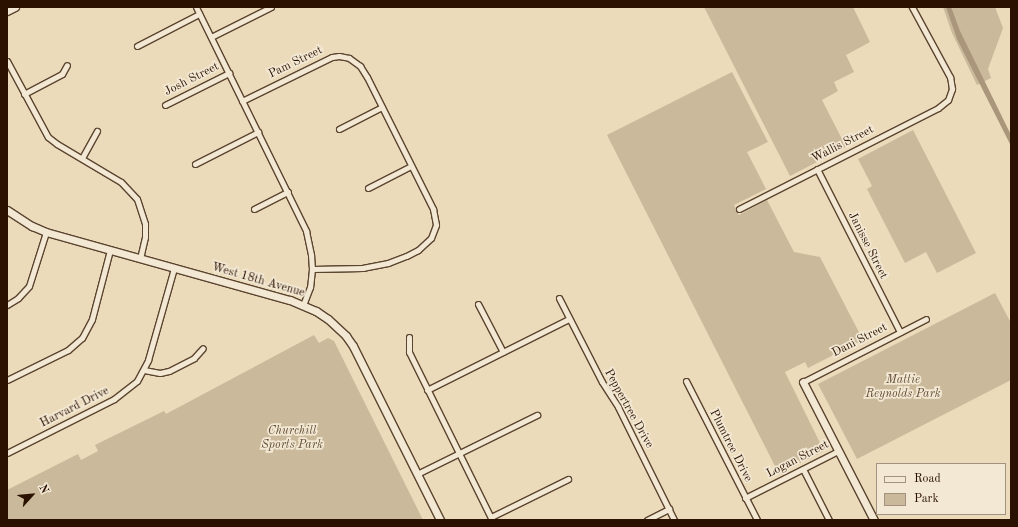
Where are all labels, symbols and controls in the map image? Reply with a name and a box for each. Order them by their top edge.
street label: Pam Street [267,44,325,82]
street label: Josh Street [162,60,222,100]
street label: Wallis Street [809,123,877,167]
street label: Janisse Street [844,210,890,282]
street label: West 18th Avenue [210,261,306,301]
street label: Dani Street [830,321,890,361]
street label: Peppertree Drive [600,367,656,451]
park label: Mattie Reynolds Park [865,374,941,402]
street label: Harvard Drive [38,384,112,432]
street label: Plumtree Drive [705,407,755,485]
park label: Churchill Sports Park [261,425,323,453]
street label: Logan Street [764,438,832,482]
legend [876,463,1006,515]
text: Road [914,473,941,485]
north arrow [12,475,52,515]
text: N [36,483,50,496]
text: Park [914,493,939,505]

